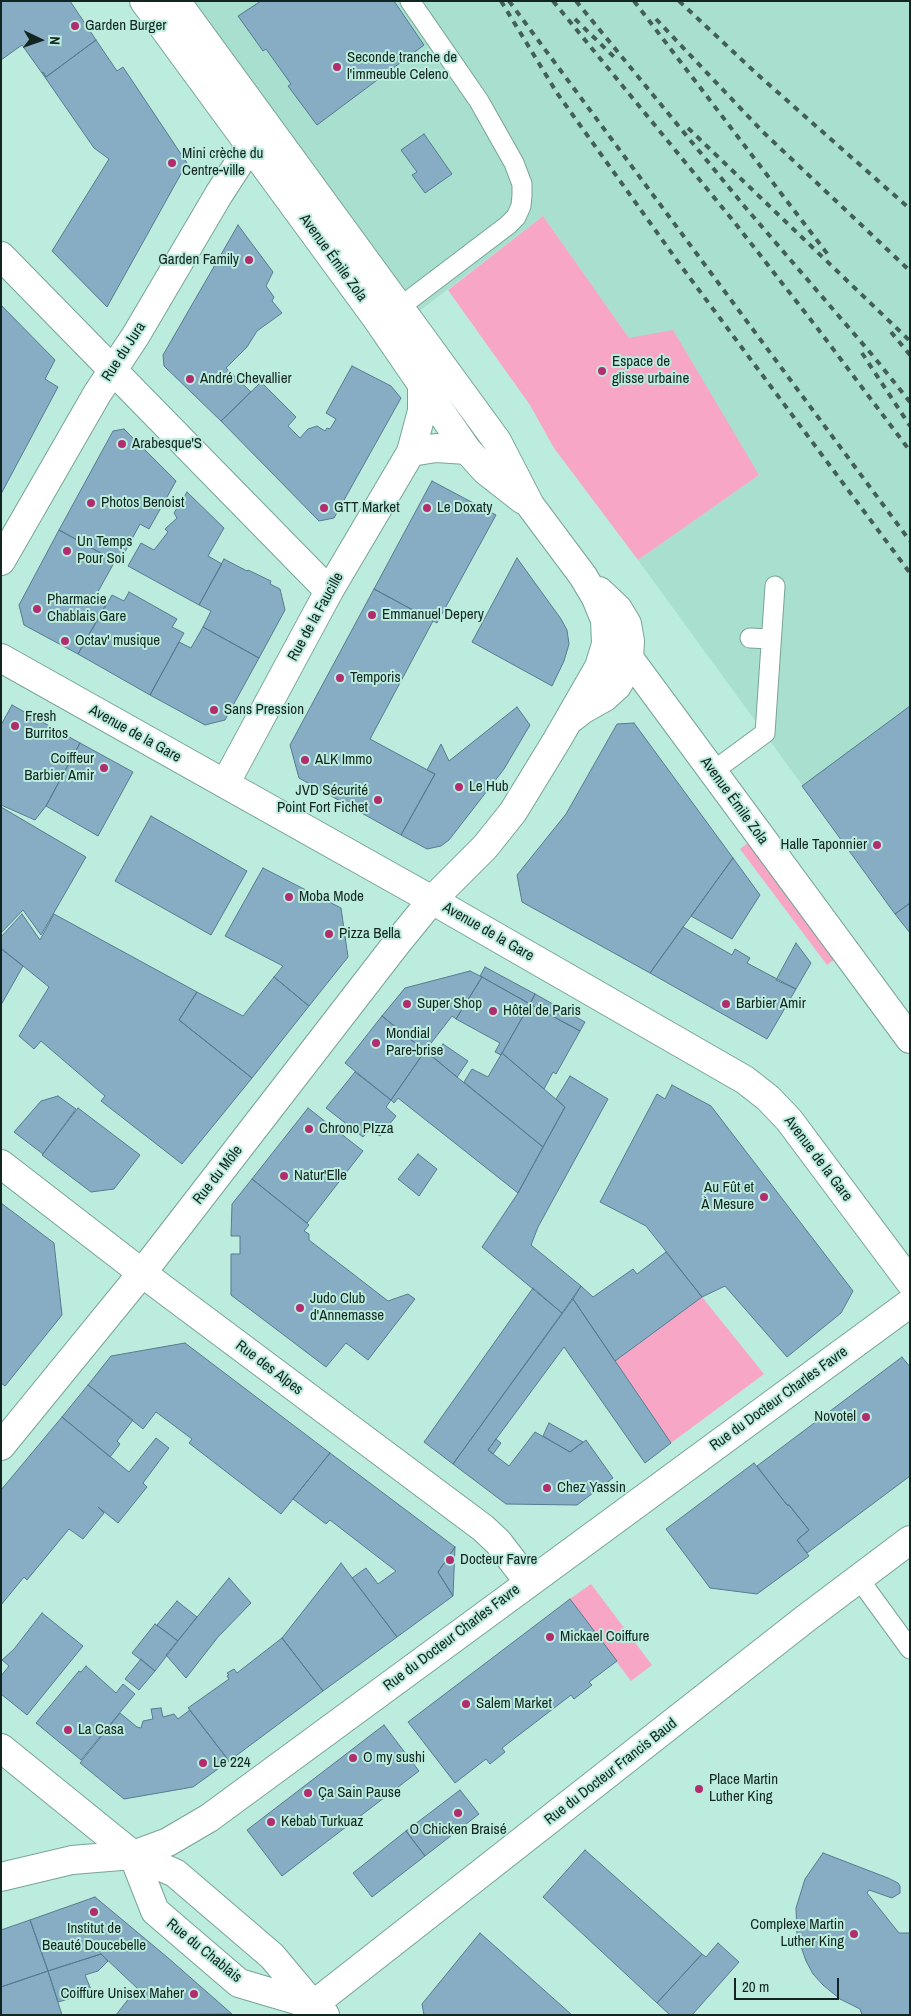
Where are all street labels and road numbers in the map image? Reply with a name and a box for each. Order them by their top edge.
street label: Avenue Émile Zola [295,211,371,305]
street label: Rue du Jura [98,319,150,385]
street label: Rue de la Faucille [284,570,348,664]
street label: Avenue de la Gare [86,701,184,767]
street label: Avenue Émile Zola [696,754,772,848]
street label: Avenue de la Gare [439,899,537,965]
street label: Avenue de la Gare [780,1113,856,1205]
street label: Rue du Môle [189,1142,247,1208]
street label: Rue des Alpes [232,1337,306,1399]
street label: Rue du Docteur Charles Favre [706,1343,852,1455]
street label: Rue du Docteur Charles Favre [380,1581,524,1695]
street label: Rue du Docteur Francis Baud [541,1715,681,1829]
street label: Rue du Chablais [163,1915,245,1987]

